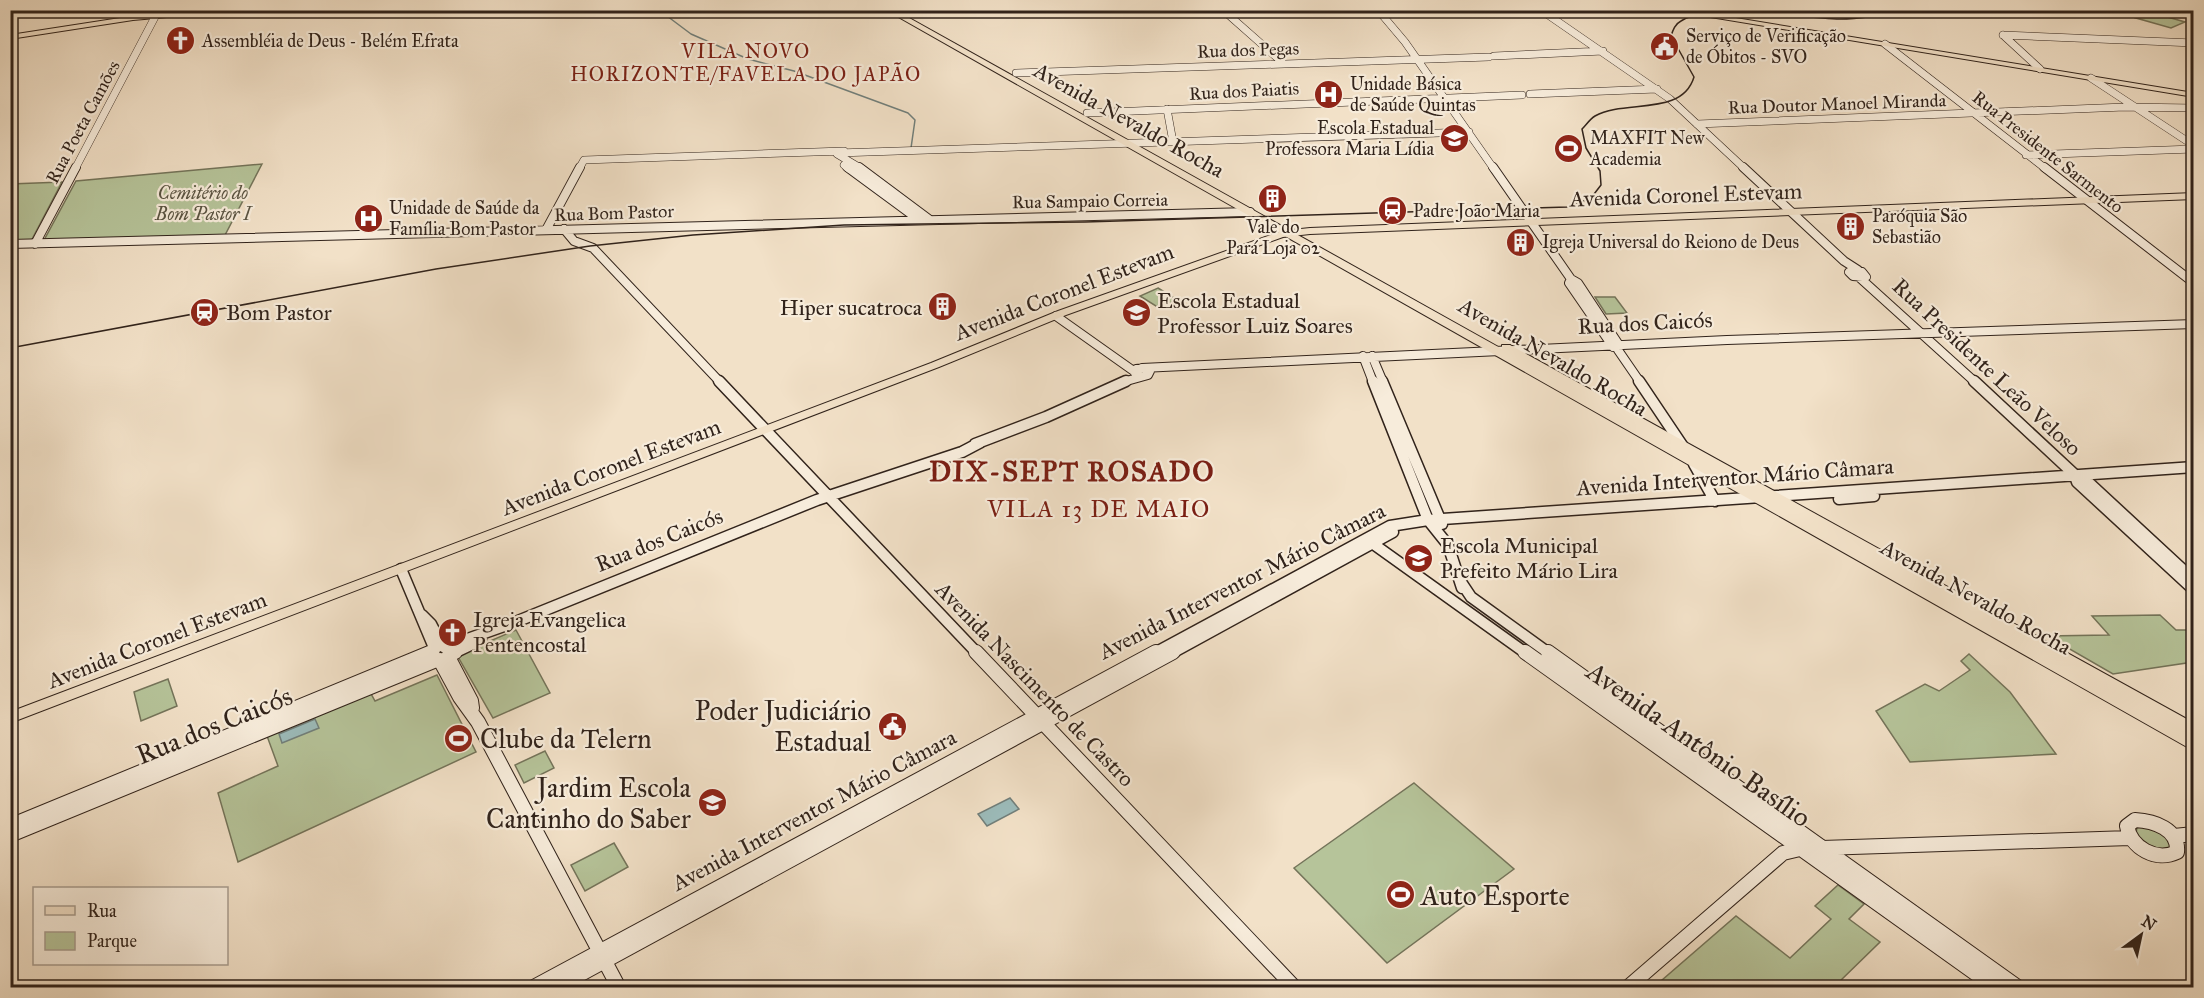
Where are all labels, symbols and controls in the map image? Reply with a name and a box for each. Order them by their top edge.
church icon: Assembléia de Deus - Belém Efrata [165,25,197,57]
place label: Serviço de Verificação de Óbitos - SVO [1686,25,1846,68]
place label: Assembléia de Deus - Belém Efrata [201,30,459,52]
public building icon: Serviço de Verificação de Óbitos - SVO [1649,30,1681,62]
street label: Rua dos Pegas [1197,37,1299,64]
district label: VILA NOVO HORIZONTE/FAVELA DO JAPÃO [570,39,922,87]
street label: Avenida Nevaldo Rocha [1028,56,1230,184]
street label: Rua Poeta Camões [41,57,125,187]
place label: Unidade Básica de Saúde Quintas [1350,73,1476,116]
street label: Rua dos Paiatis [1188,77,1300,105]
hospital icon: Unidade Básica de Saúde Quintas [1313,78,1345,110]
street label: Rua Presidente Sarmento [1968,86,2128,218]
street label: Rua Doutor Manoel Miranda [1728,89,1947,119]
place label: Escola Estadual Professora Maria Lídia [1265,117,1434,160]
school or university icon: Escola Estadual Professora Maria Lídia [1439,122,1471,154]
place label: MAXFIT New Academia [1589,127,1705,170]
sports icon: MAXFIT New Academia [1553,132,1585,164]
street label: Avenida Coronel Estevam [1568,177,1803,213]
park label: Cemitério do Bom Pastor I [154,182,254,225]
building icon: Vale do Pará Loja 02 [1257,182,1289,214]
street label: Rua Sampaio Correia [1012,189,1169,213]
station icon: Padre João Maria [1376,195,1408,227]
place label: Unidade de Saúde da Família Bom Pastor [389,197,540,240]
street label: Rua Bom Pastor [554,200,675,226]
place label: Padre João Maria [1413,200,1540,223]
hospital icon: Unidade de Saúde da Família Bom Pastor [352,202,384,234]
place label: Paróquia São Sebastião [1872,205,1967,248]
building icon: Paróquia São Sebastião [1835,210,1867,242]
place label: Vale do Pará Loja 02 [1226,216,1320,259]
building icon: Igreja Universal do Reiono de Deus [1505,226,1537,258]
place label: Igreja Universal do Reiono de Deus [1542,231,1799,254]
street label: Avenida Coronel Estevam [950,238,1178,347]
street label: Rua Presidente Leão Veloso [1887,272,2087,462]
place label: Escola Estadual Professor Luiz Soares [1157,287,1353,339]
building icon: Hiper sucatroca [927,291,959,323]
street label: Avenida Nevaldo Rocha [1453,291,1653,422]
place label: Hiper sucatroca [780,294,923,321]
station icon: Bom Pastor [189,296,221,328]
school or university icon: Escola Estadual Professor Luiz Soares [1120,297,1152,329]
place label: Bom Pastor [226,299,332,326]
street label: Rua dos Caicós [1577,306,1713,340]
street label: Avenida Coronel Estevam [497,413,725,522]
street label: Avenida Interventor Mário Câmara [1574,452,1895,502]
district label: DIX-SEPT ROSADO [929,454,1215,489]
district label: VILA 13 DE MAIO [986,494,1211,524]
street label: Avenida Interventor Mário Câmara [1093,496,1390,666]
street label: Rua dos Caicós [591,502,727,578]
place label: Escola Municipal Prefeito Mário Lira [1440,532,1619,584]
street label: Avenida Nevaldo Rocha [1875,533,2077,661]
school or university icon: Escola Municipal Prefeito Mário Lira [1403,542,1435,574]
street label: Avenida Nascimento de Castro [929,575,1140,792]
street label: Avenida Coronel Estevam [43,586,271,695]
place label: Igreja Evangelica Pentencostal [473,606,627,658]
church icon: Igreja Evangelica Pentencostal [436,616,468,648]
street label: Avenida Antônio Basílio [1580,654,1817,834]
street label: Rua dos Caicós [131,679,297,771]
place label: Poder Judiciário Estadual [695,694,872,758]
public building icon: Poder Judiciário Estadual [876,710,908,742]
sports icon: Clube da Telern [443,722,475,754]
place label: Clube da Telern [480,722,652,755]
street label: Avenida Interventor Mário Câmara [666,723,961,897]
place label: Jardim Escola Cantinho do Saber [486,771,692,835]
school or university icon: Jardim Escola Cantinho do Saber [696,787,728,819]
sports icon: Auto Esporte [1384,879,1416,911]
place label: Auto Esporte [1420,879,1570,912]
legend [33,887,228,965]
text: Rua [87,900,117,922]
north arrow [2111,905,2171,965]
text: N [2138,911,2160,935]
text: Parque [87,930,137,953]

